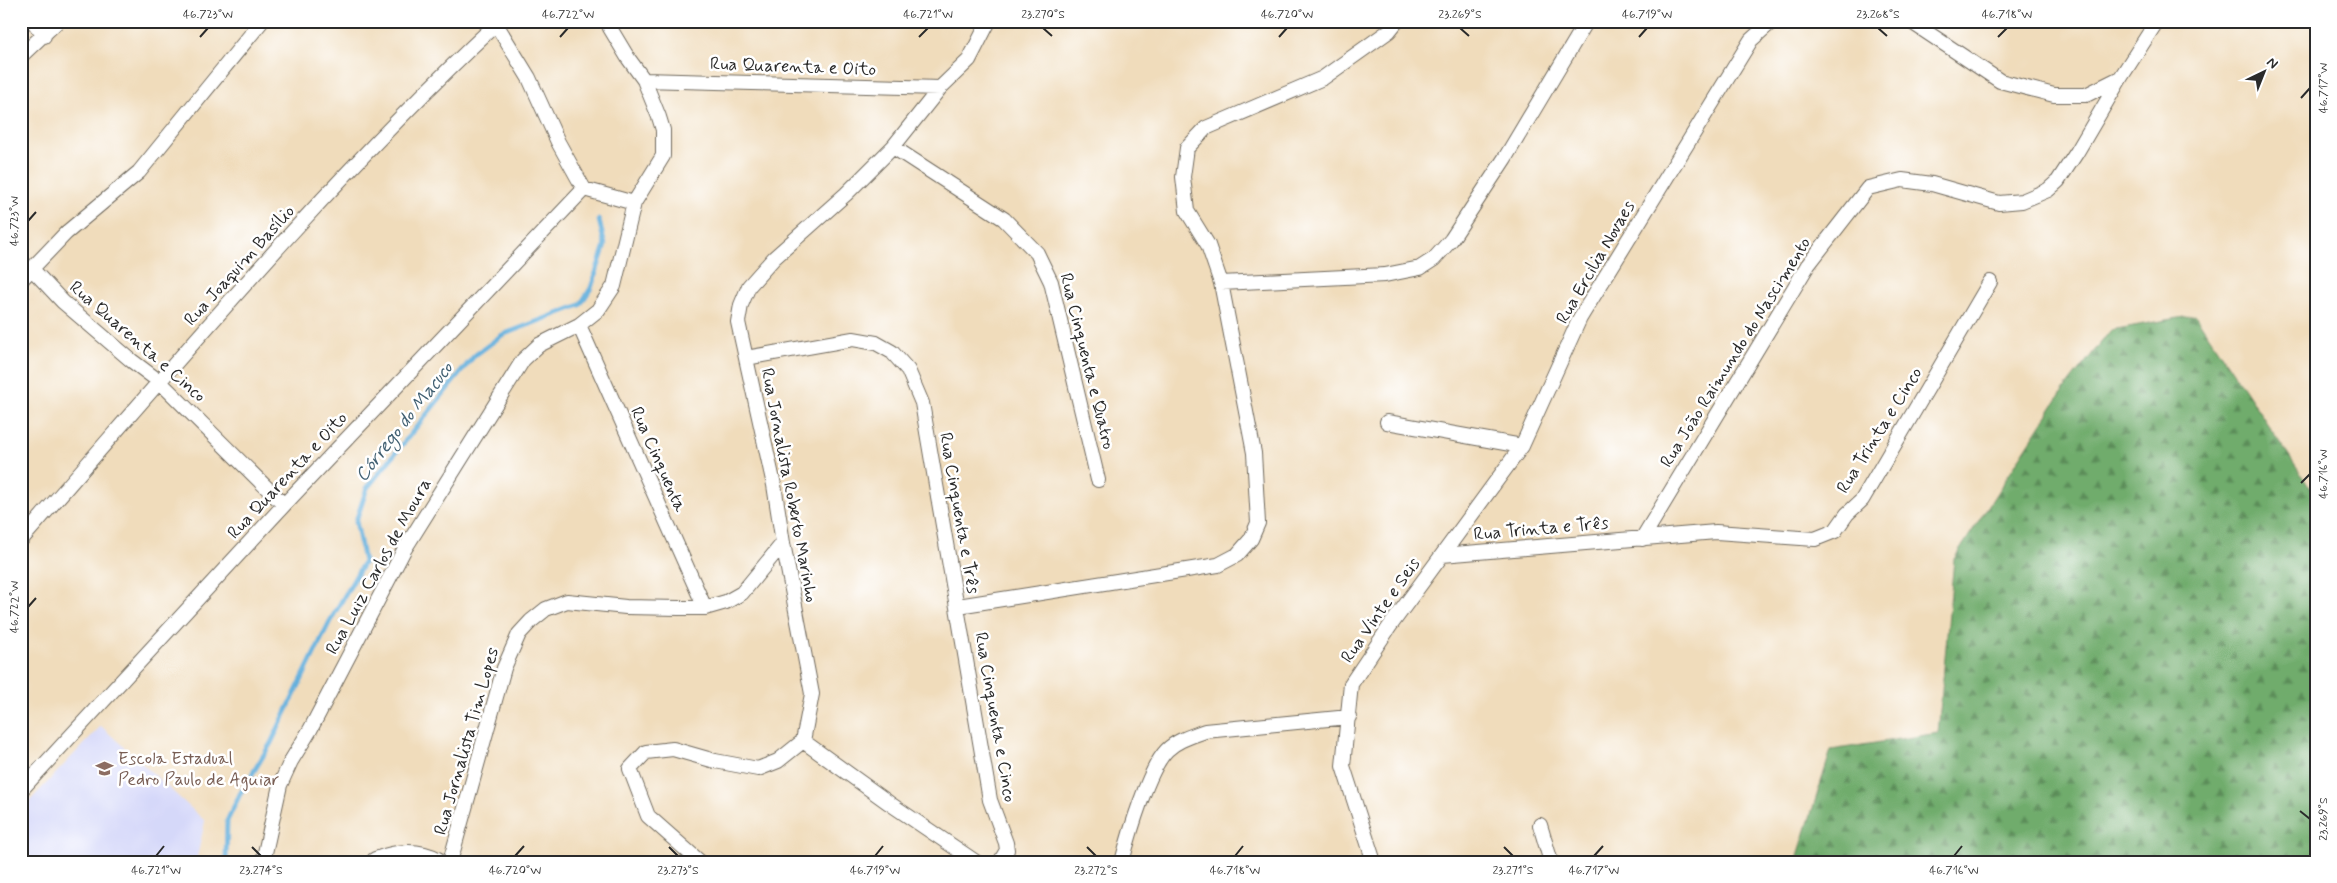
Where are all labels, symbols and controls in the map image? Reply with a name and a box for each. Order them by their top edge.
text: 46.723°W [183,7,233,23]
text: 46.722°W [542,7,594,23]
text: 46.721°W [903,7,953,23]
text: 23.270°S [1021,7,1065,23]
text: 46.720°W [1261,7,1313,23]
text: 23.269°S [1438,7,1482,23]
text: 46.719°W [1622,7,1672,23]
text: 23.268°S [1856,7,1900,23]
text: 46.718°W [1982,7,2032,23]
north arrow [2240,48,2290,98]
street label: Rua Quarenta e Oito [709,52,876,82]
text: N [2263,53,2282,73]
text: 46.717°W [2316,63,2332,113]
text: 46.723°W [7,196,23,246]
street label: Rua Ercilia Novaes [1551,196,1641,328]
street label: Rua Joaquim Basílio [179,200,301,331]
street label: Rua João Raimundo do Nascimento [1655,233,1817,472]
street label: Rua Cinquenta e Quatro [1054,271,1121,452]
street label: Rua Quarenta e Cinco [64,276,211,408]
water label: Córrego do Macuco [349,356,461,488]
street label: Rua Trinta e Cinco [1831,363,1928,498]
street label: Rua Jornalista Roberto Marinho [755,366,824,604]
street label: Rua Cinquenta [624,403,692,516]
street label: Rua Quarenta e Oito [222,407,353,545]
street label: Rua Cinquenta e Três [933,431,985,596]
text: 46.716°W [2316,449,2332,499]
street label: Rua Luiz Carlos de Moura [320,474,437,659]
street label: Rua Trinta e Três [1473,511,1610,547]
street label: Rua Vinte e Seis [1336,553,1426,668]
text: 46.722°W [7,581,23,633]
street label: Rua Cinquenta e Cinco [968,630,1022,804]
street label: Rua Jornalista Tim Lopes [429,645,505,838]
place label: Escola Estadual Pedro Paulo de Aguiar [118,747,280,792]
school or university icon: Escola Estadual Pedro Paulo de Aguiar [94,758,114,778]
text: 23.269°S [2316,797,2332,841]
text: 46.721°W [131,863,181,879]
text: 23.274°S [239,863,283,879]
text: 46.720°W [489,863,541,879]
text: 23.273°S [657,863,699,879]
text: 46.719°W [850,863,900,879]
text: 23.272°S [1074,863,1118,879]
text: 46.718°W [1210,863,1260,879]
text: 23.271°S [1492,863,1534,879]
text: 46.717°W [1569,863,1619,879]
text: 46.716°W [1929,863,1979,879]

